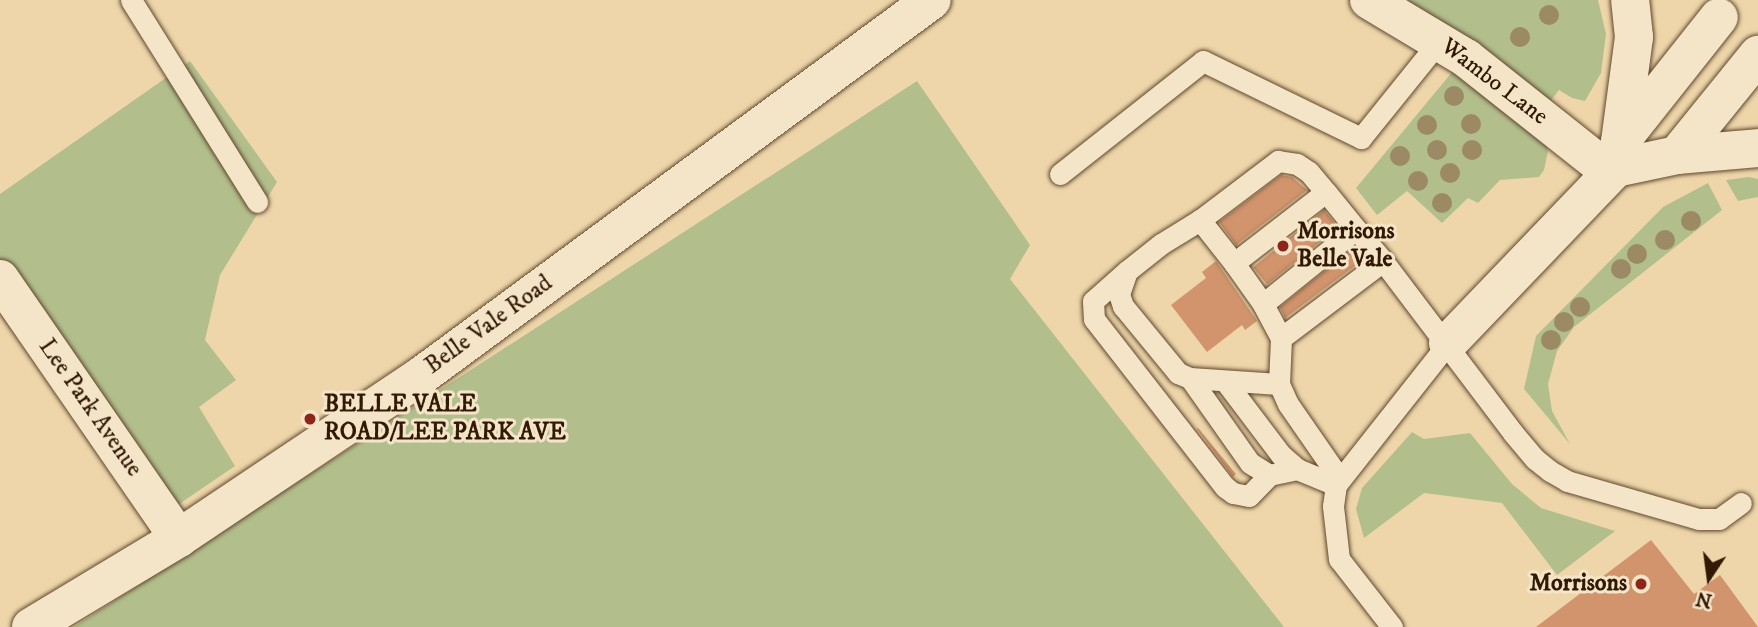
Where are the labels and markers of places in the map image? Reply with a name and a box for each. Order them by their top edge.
place label: Morrisons Belle Vale [1297,218,1394,274]
marker: Morrisons Belle Vale [1275,238,1291,254]
place label: BELLE VALE ROAD/LEE PARK AVE [324,391,566,447]
marker: BELLE VALE ROAD/LEE PARK AVE [302,411,318,427]
place label: Morrisons [1530,570,1627,598]
marker: Morrisons [1633,576,1649,592]

